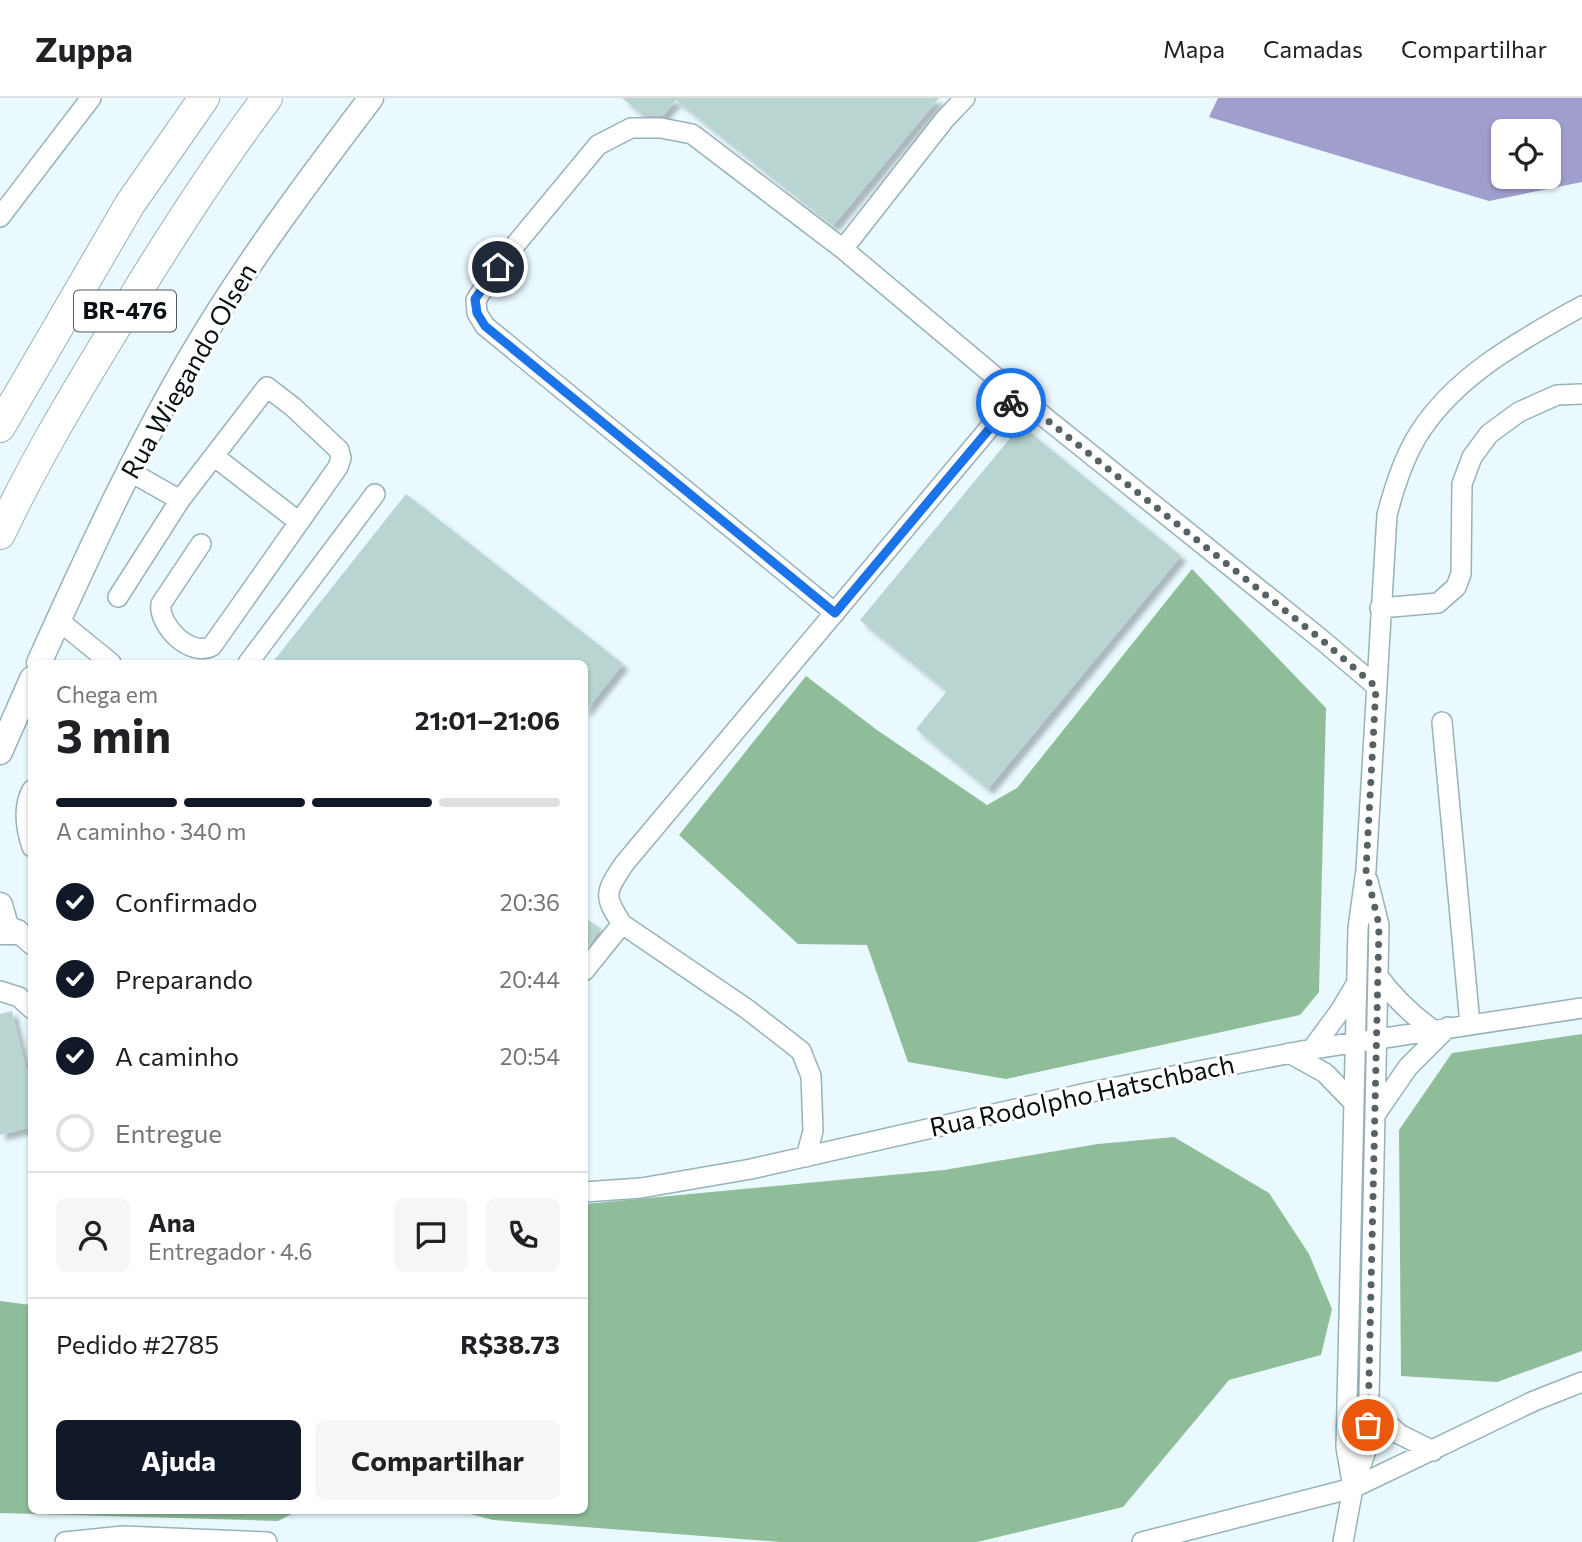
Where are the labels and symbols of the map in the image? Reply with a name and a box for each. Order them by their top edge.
pin [468,237,528,297]
street label: Rua Wiegando Olsen [113,257,262,483]
road number: BR-476 [74,290,176,331]
courier [976,368,1046,438]
street label: Rua Rodolpho Hatschbach [927,1047,1237,1142]
pin [1338,1395,1398,1455]

